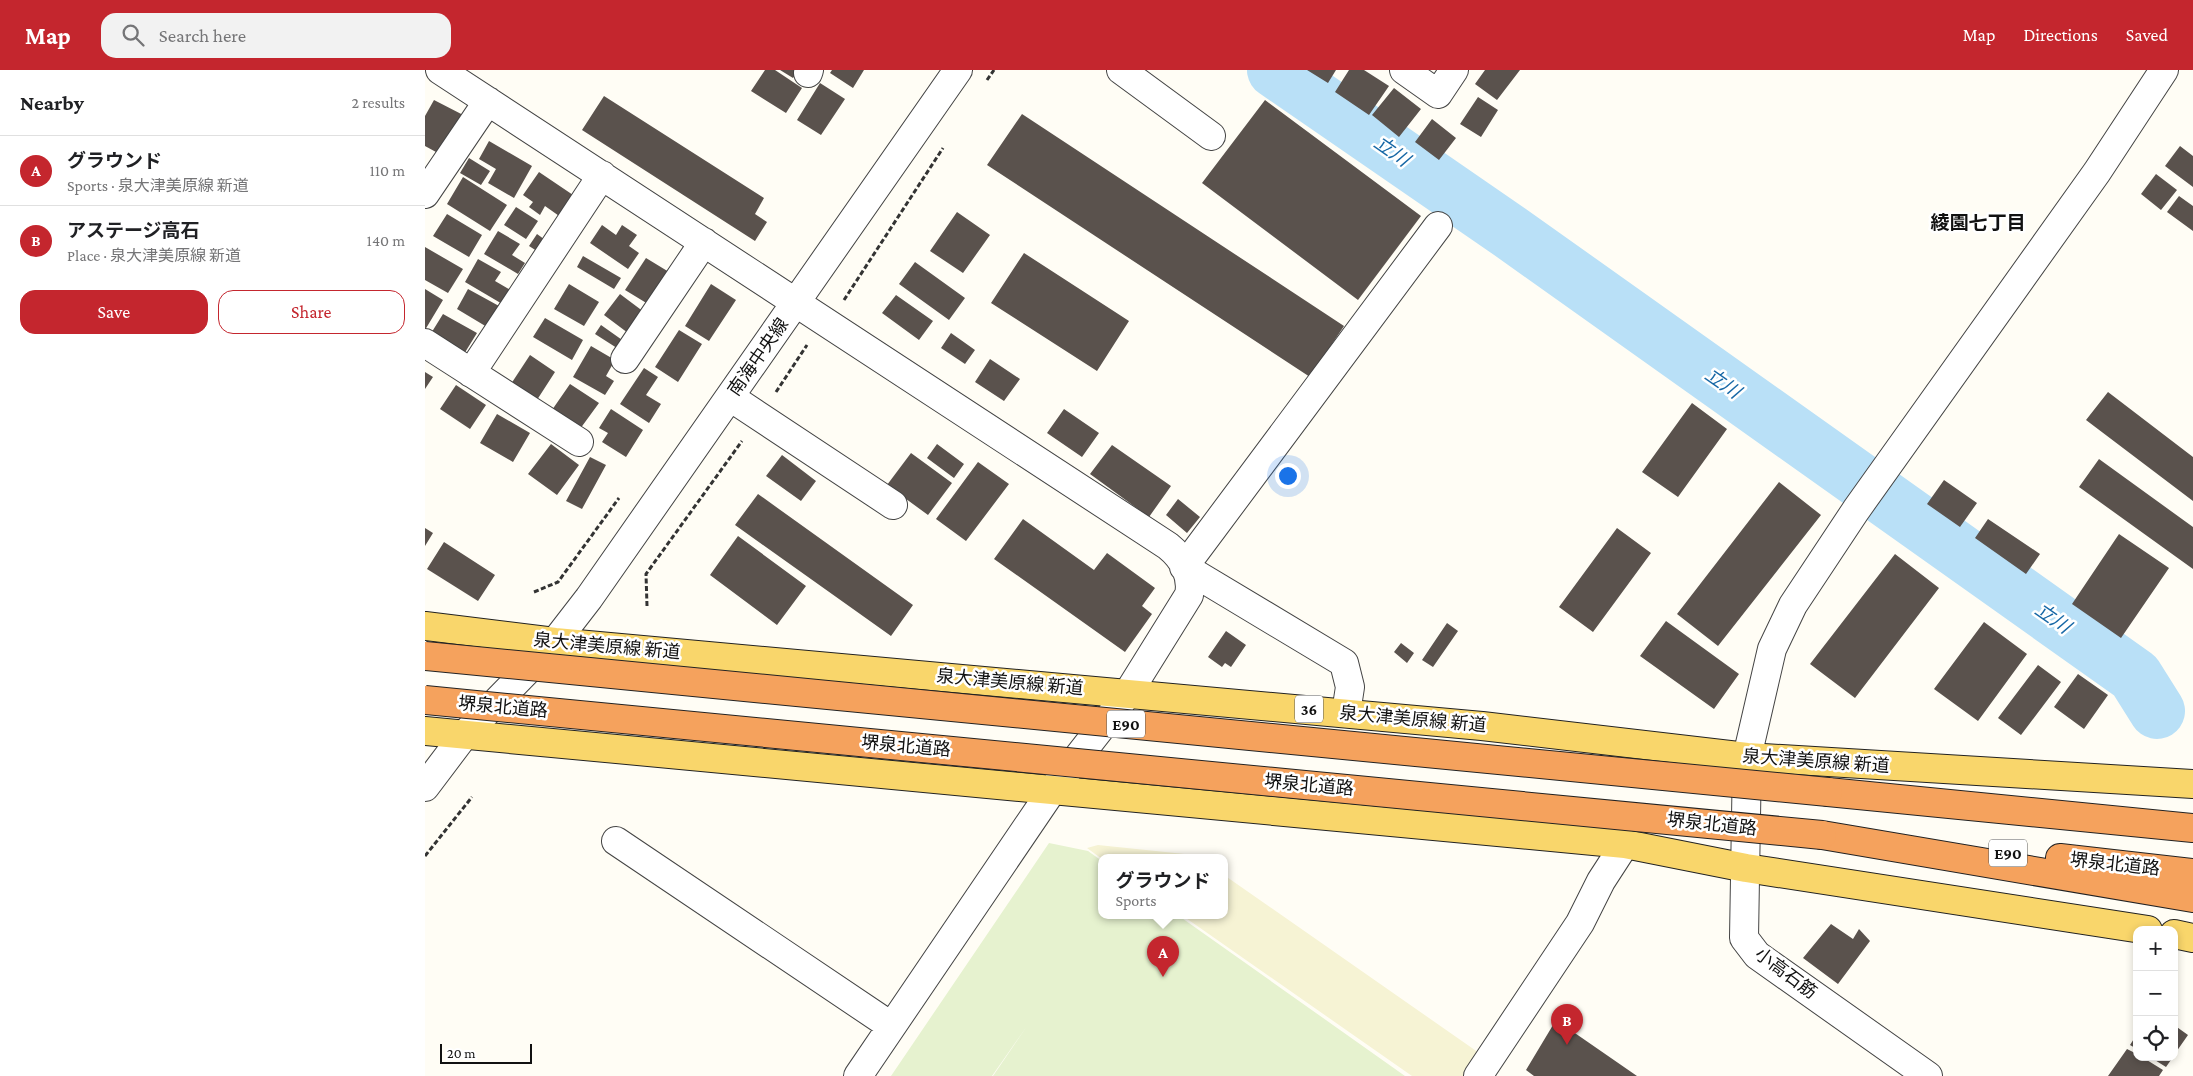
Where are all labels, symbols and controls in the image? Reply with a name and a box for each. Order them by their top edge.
search box [101,13,451,58]
icon: search [119,21,147,49]
text: Map [25,22,71,49]
text: Search here [159,25,246,46]
text: Map [1963,25,1995,45]
text: Directions [2023,25,2098,45]
text: Saved [2126,25,2168,45]
text: Nearby [20,91,84,115]
text: 2 results [352,94,405,111]
water label: 立川 [1370,131,1415,172]
text: グラウンド [67,150,162,171]
text: A [31,162,41,179]
text: 110 m [369,162,405,179]
text: Sports · 泉大津美原線 新道 [67,177,249,194]
district label: 綾園七丁目 [1930,212,2026,233]
text: アステージ高石 [67,220,200,241]
text: B [31,232,41,249]
text: 140 m [367,232,405,249]
text: Place · 泉大津美原線 新道 [67,247,241,264]
button: Save [20,290,208,334]
button: Share [218,290,405,334]
street label: 南海中央線 [724,314,792,400]
water label: 立川 [1701,363,1746,404]
your location [1275,463,1301,489]
water label: 立川 [2031,598,2076,639]
street label: 泉大津美原線 新道 [533,630,681,662]
street label: 泉大津美原線 新道 [936,666,1084,698]
street label: 堺泉北道路 [457,693,549,721]
road number: 36 [1295,696,1323,722]
street label: 泉大津美原線 新道 [1339,703,1487,735]
road number: E90 [1107,711,1145,738]
street label: 堺泉北道路 [860,732,952,760]
street label: 泉大津美原線 新道 [1742,746,1890,776]
street label: 堺泉北道路 [1263,771,1355,799]
street label: 堺泉北道路 [1666,809,1758,839]
road number: E90 [1989,840,2027,866]
street label: 堺泉北道路 [2069,849,2161,879]
popup [1098,854,1228,919]
text: グラウンド [1115,870,1211,891]
text: Sports [1115,892,1156,909]
map controls [2133,926,2178,1061]
button: + [2133,926,2178,971]
pin: A [1147,936,1179,977]
street label: 小高石筋 [1751,943,1821,1003]
button: − [2133,971,2178,1016]
pin: B [1551,1004,1583,1045]
button: locate [2133,1016,2178,1061]
scale bar [440,1041,533,1064]
text: 20 m [447,1045,475,1061]

